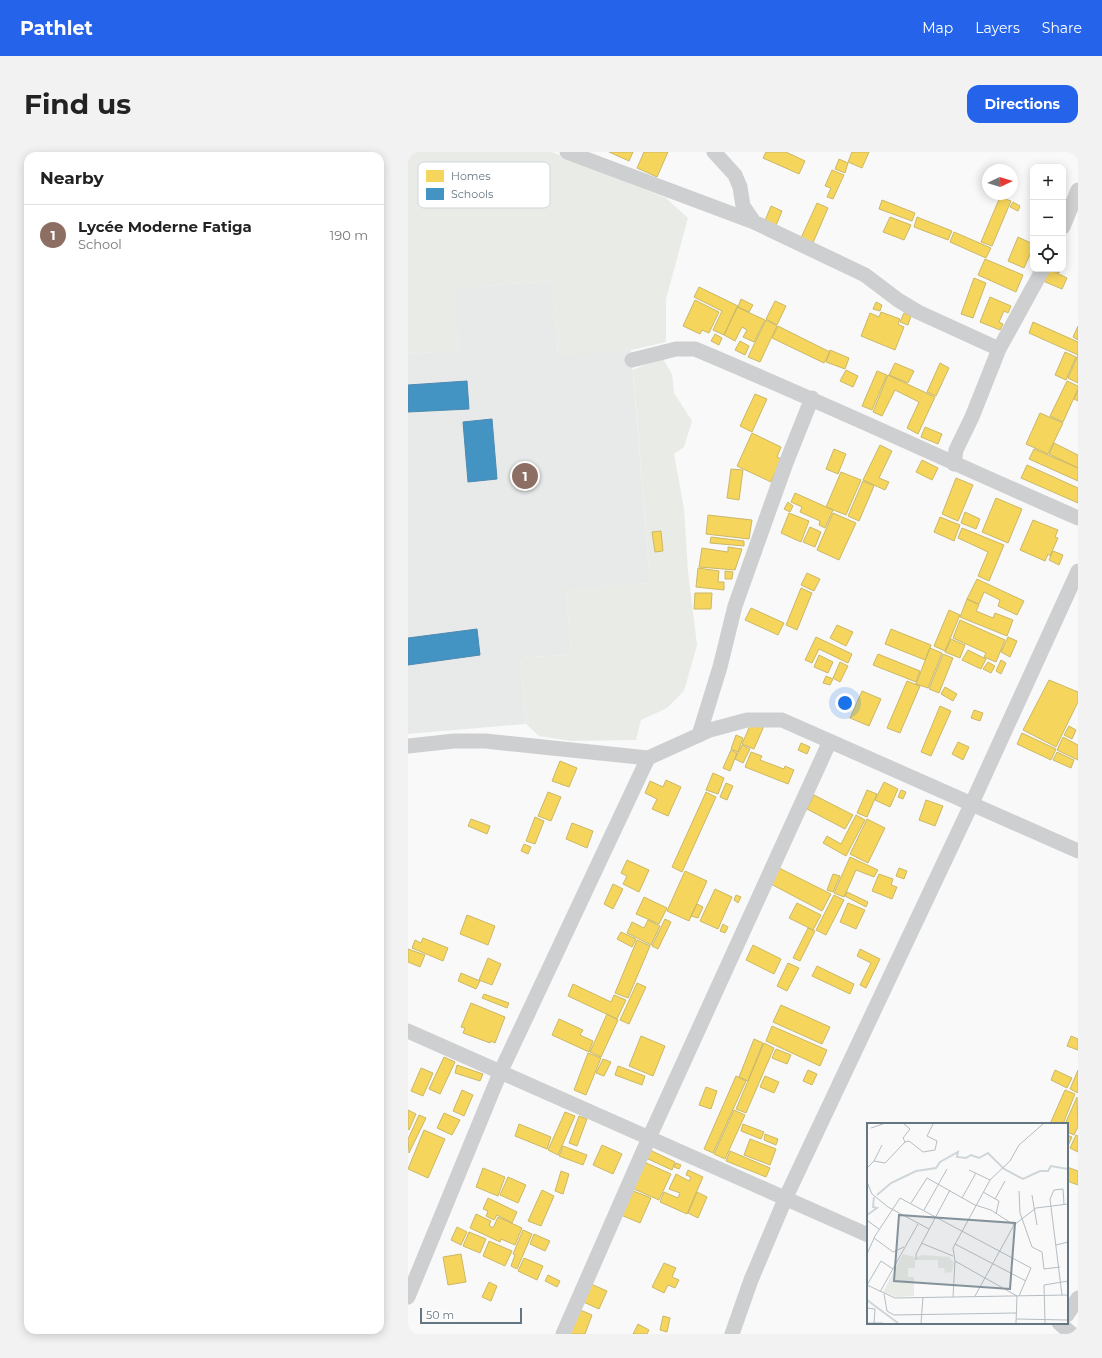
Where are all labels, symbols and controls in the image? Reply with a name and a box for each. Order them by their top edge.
text: Pathlet [20,17,93,40]
text: Map [922,19,953,37]
text: Layers [975,19,1020,37]
text: Share [1042,19,1082,37]
button: Directions [967,85,1078,123]
text: Find us [24,87,131,121]
legend [418,162,550,208]
north arrow [982,164,1018,200]
map controls [1030,164,1066,272]
button: + [1030,164,1066,200]
text: Nearby [40,168,104,188]
text: Homes [451,169,491,183]
text: Schools [451,187,494,201]
button: − [1030,200,1066,236]
text: Lycée Moderne Fatiga [78,217,252,236]
text: 1 [50,227,56,243]
text: 190 m [330,227,368,243]
text: School [78,236,122,252]
button: locate [1030,236,1066,272]
pin: 1 [512,461,538,491]
your location [835,693,855,713]
inset map [867,1123,1068,1324]
scale bar [420,1306,522,1325]
text: 50 m [426,1308,454,1322]

